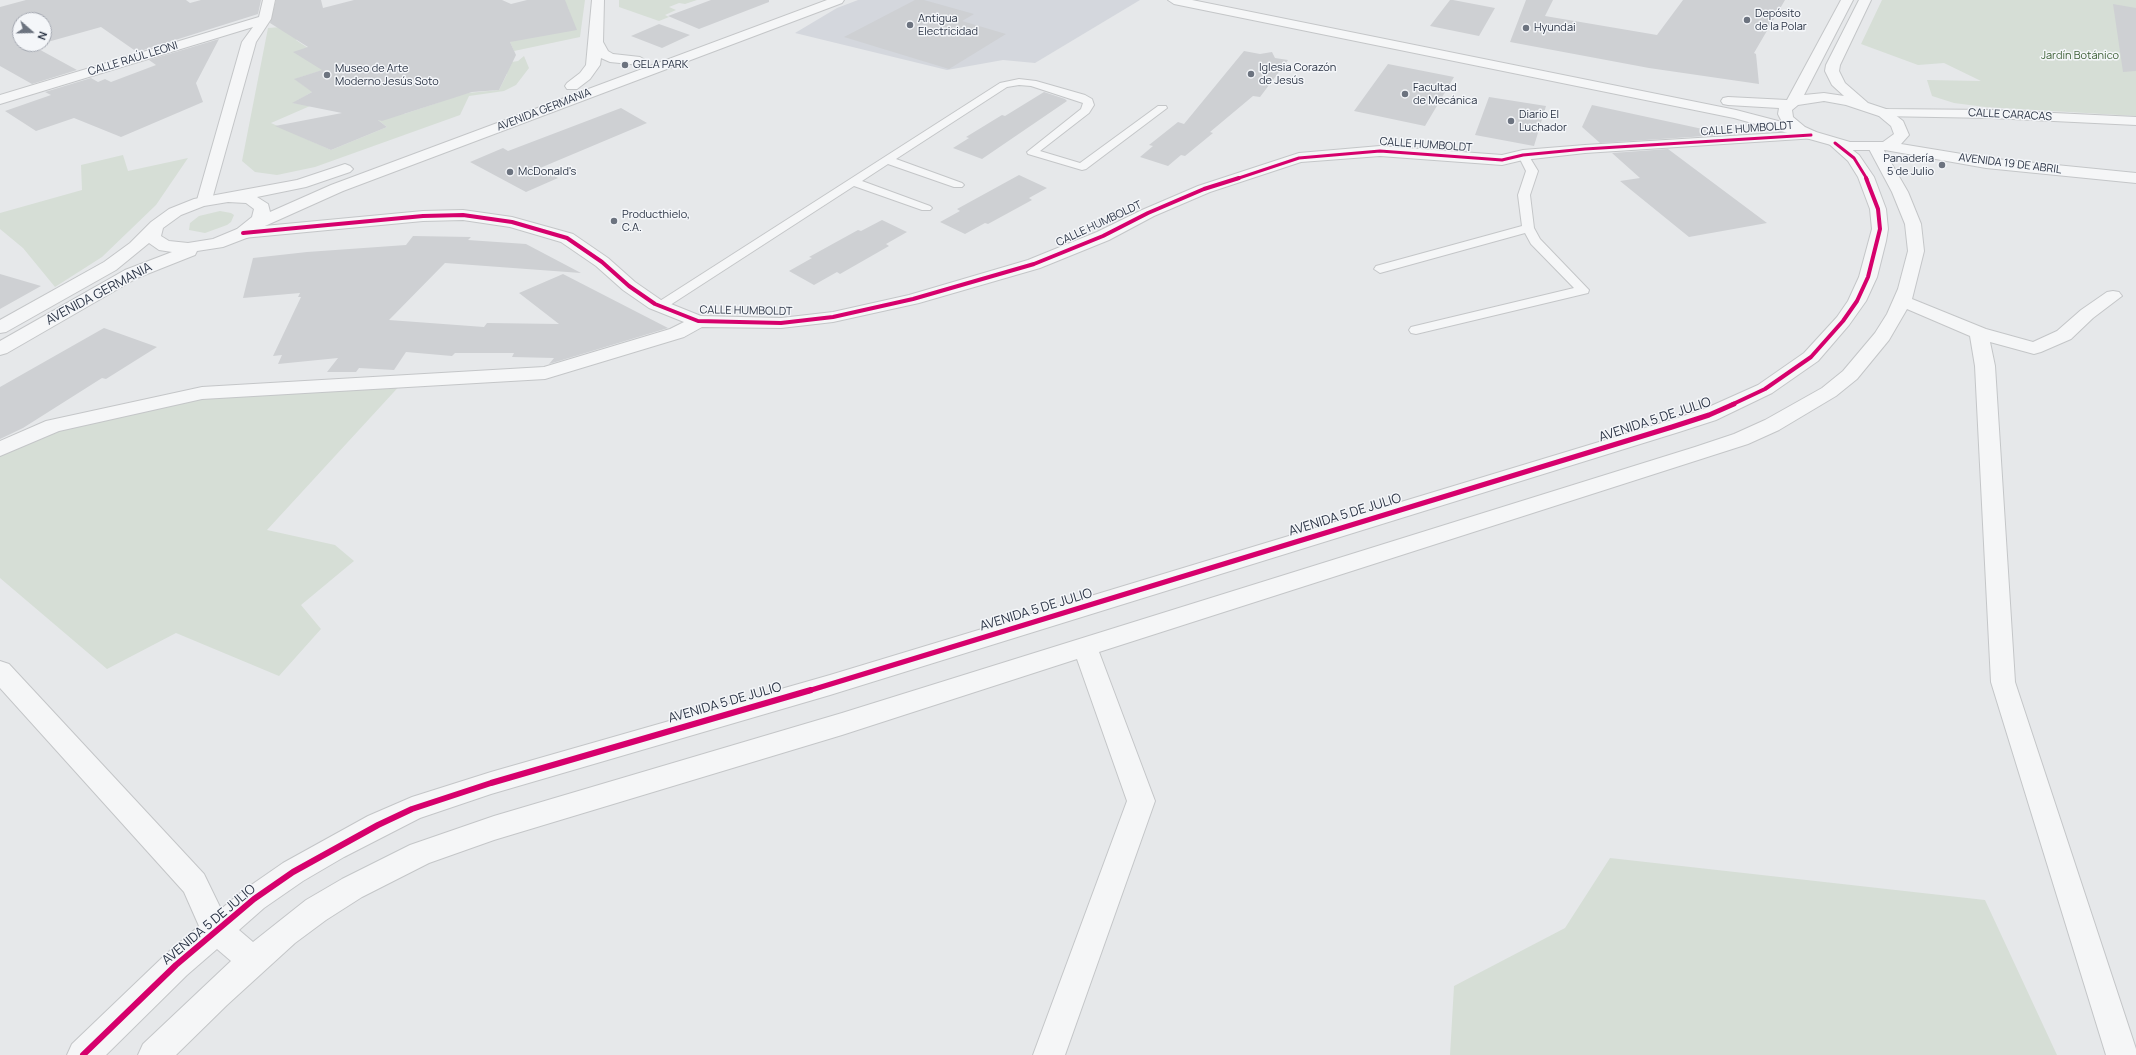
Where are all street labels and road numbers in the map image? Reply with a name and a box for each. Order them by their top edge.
street label: CALLE RAÚL LEONI [87,39,179,79]
street label: AVENIDA GERMANIA [495,86,593,134]
street label: CALLE CARACAS [1968,106,2052,124]
street label: CALLE HUMBOLDT [1700,119,1794,139]
street label: CALLE HUMBOLDT [1379,135,1473,155]
street label: AVENIDA 19 DE ABRIL [1958,151,2062,177]
street label: CALLE HUMBOLDT [1054,198,1144,250]
street label: AVENIDA GERMANIA [43,259,155,329]
street label: CALLE HUMBOLDT [699,304,793,318]
street label: AVENIDA 5 DE JULIO [1597,395,1713,445]
street label: AVENIDA 5 DE JULIO [1287,490,1403,540]
street label: AVENIDA 5 DE JULIO [978,585,1094,635]
street label: AVENIDA 5 DE JULIO [667,679,783,727]
street label: AVENIDA 5 DE JULIO [159,881,259,969]

